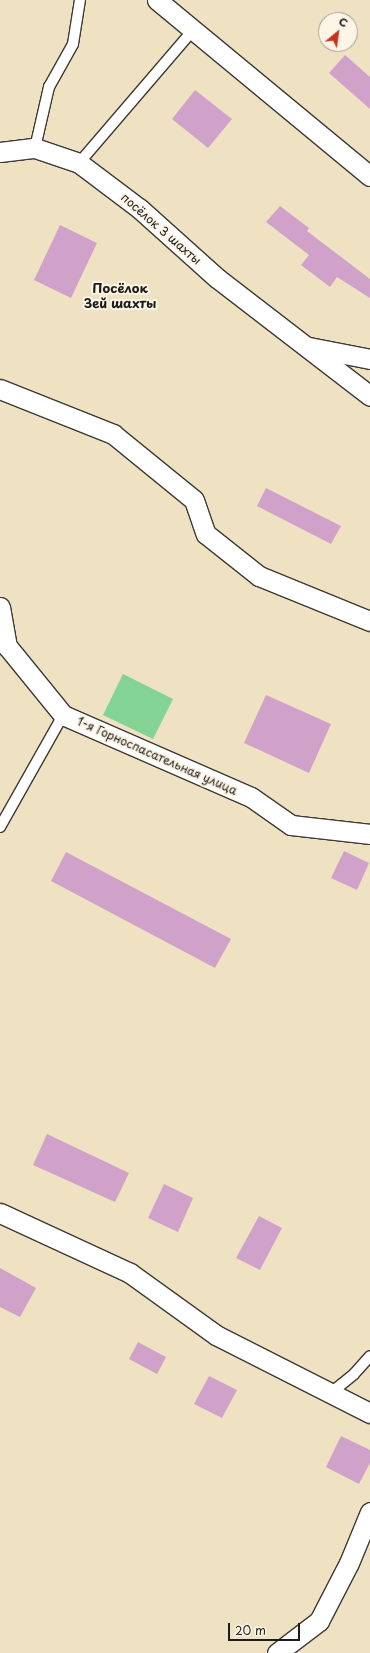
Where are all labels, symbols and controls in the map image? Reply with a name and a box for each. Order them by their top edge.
north arrow [318,12,358,52]
text: С [336,13,351,31]
street label: посёлок 3 шахты [118,190,204,268]
district label: Посёлок 3ей шахты [83,281,157,312]
street label: 1-я Горноспасательная улица [74,714,240,798]
scale bar [230,1615,302,1641]
text: 20 m [235,1621,266,1639]

